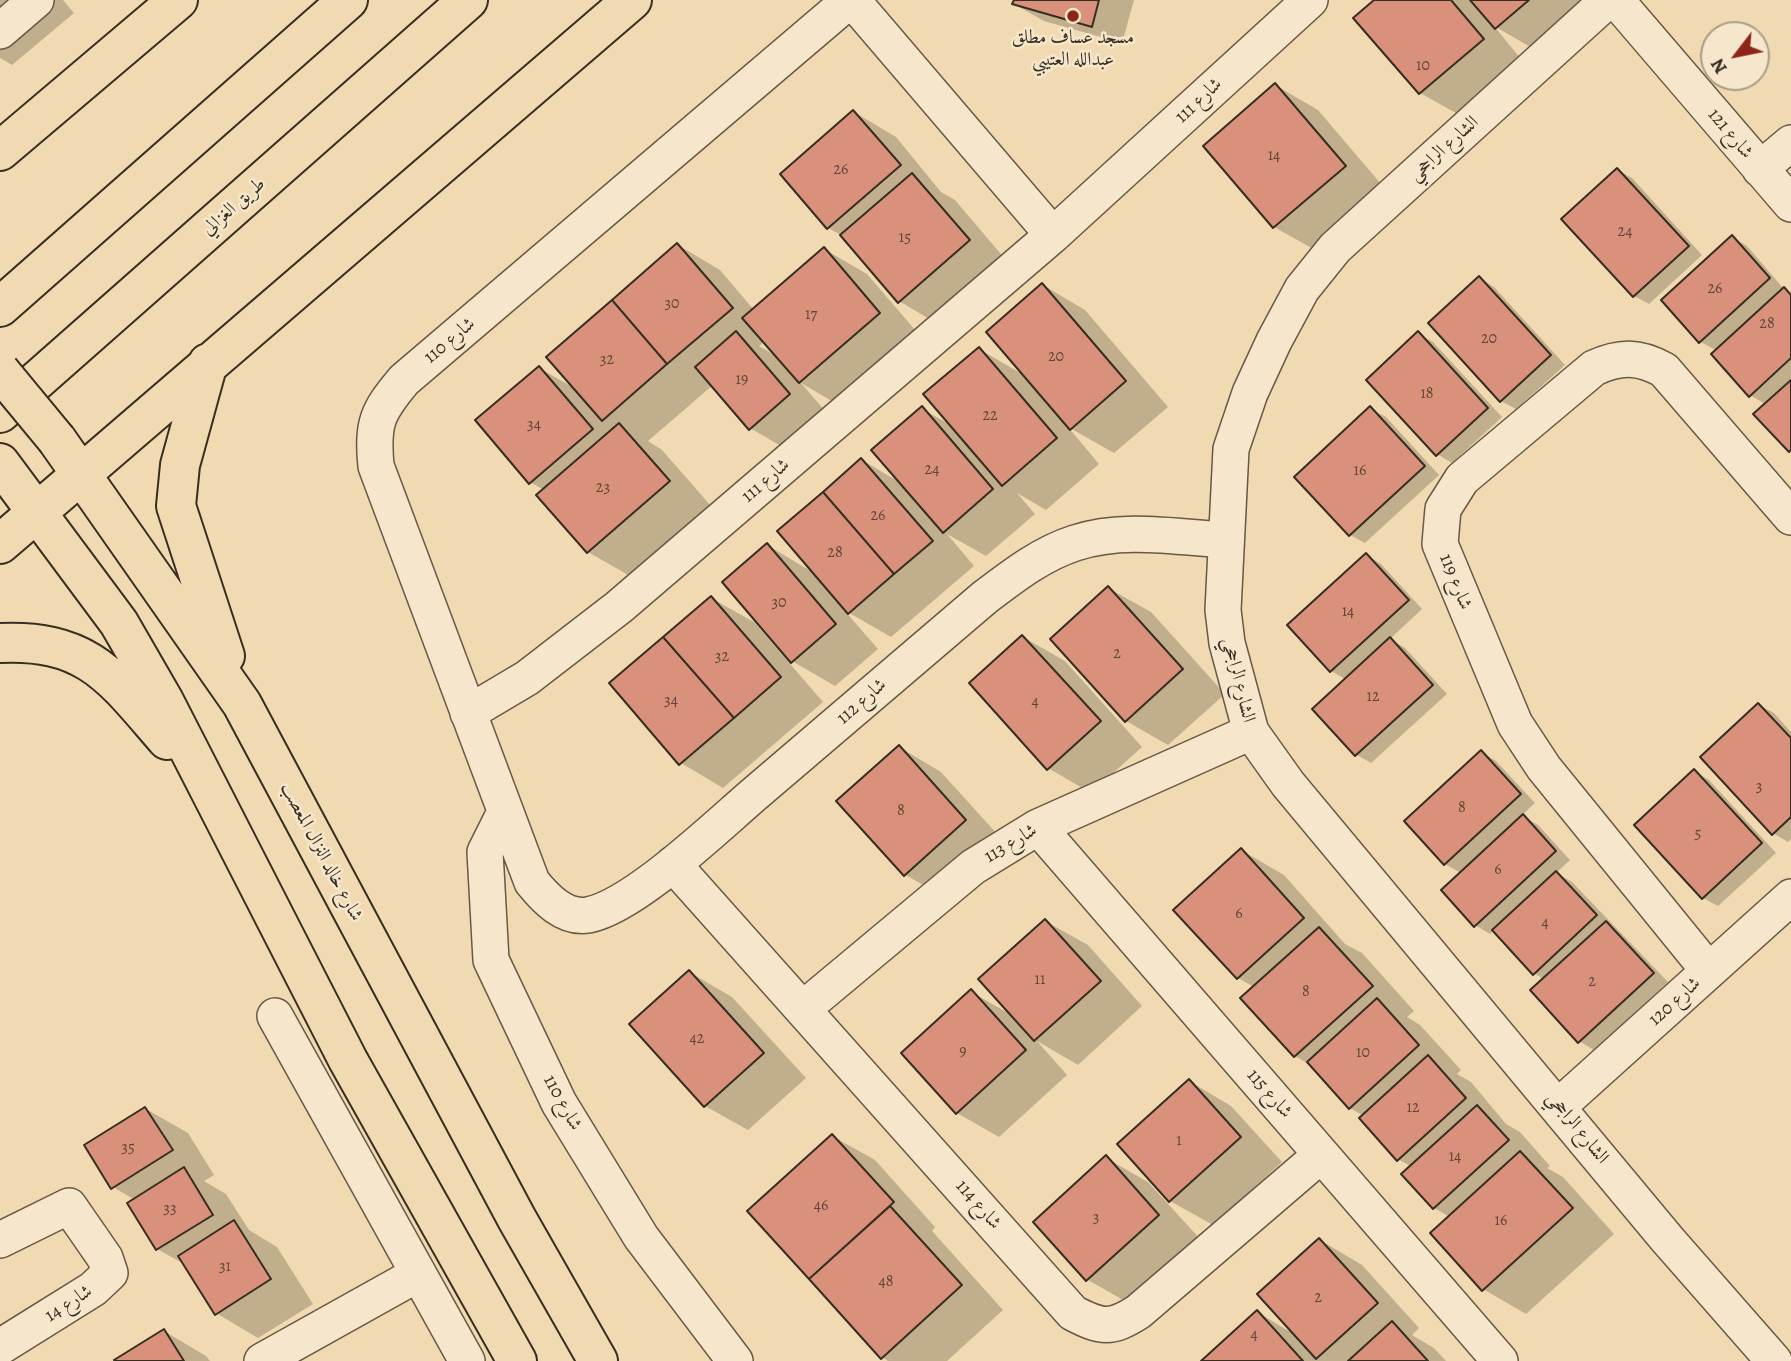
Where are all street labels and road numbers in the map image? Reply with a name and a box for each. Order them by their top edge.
street label: شارع 111 [1171,73,1227,129]
street label: شارع 121 [1702,104,1758,164]
street label: الشارع الراجحي [1404,112,1484,186]
street label: طريق الغزالي [197,173,271,241]
street label: شارع 110 [420,313,480,369]
street label: شارع 111 [737,454,795,508]
street label: شارع 119 [1433,551,1477,613]
street label: الشارع الراجحي [1216,635,1260,725]
street label: شارع 112 [832,674,892,730]
street label: شارع خالد النزال المعصب [275,779,367,925]
street label: شارع 113 [980,819,1042,869]
street label: شارع 120 [1644,973,1706,1031]
street label: شارع 115 [1241,1065,1297,1123]
street label: شارع 110 [538,1071,586,1135]
street label: الشارع الراجحي [1541,1087,1613,1169]
street label: 114 شارع [950,1176,1006,1234]
street label: شارع 14 [41,1280,97,1328]

